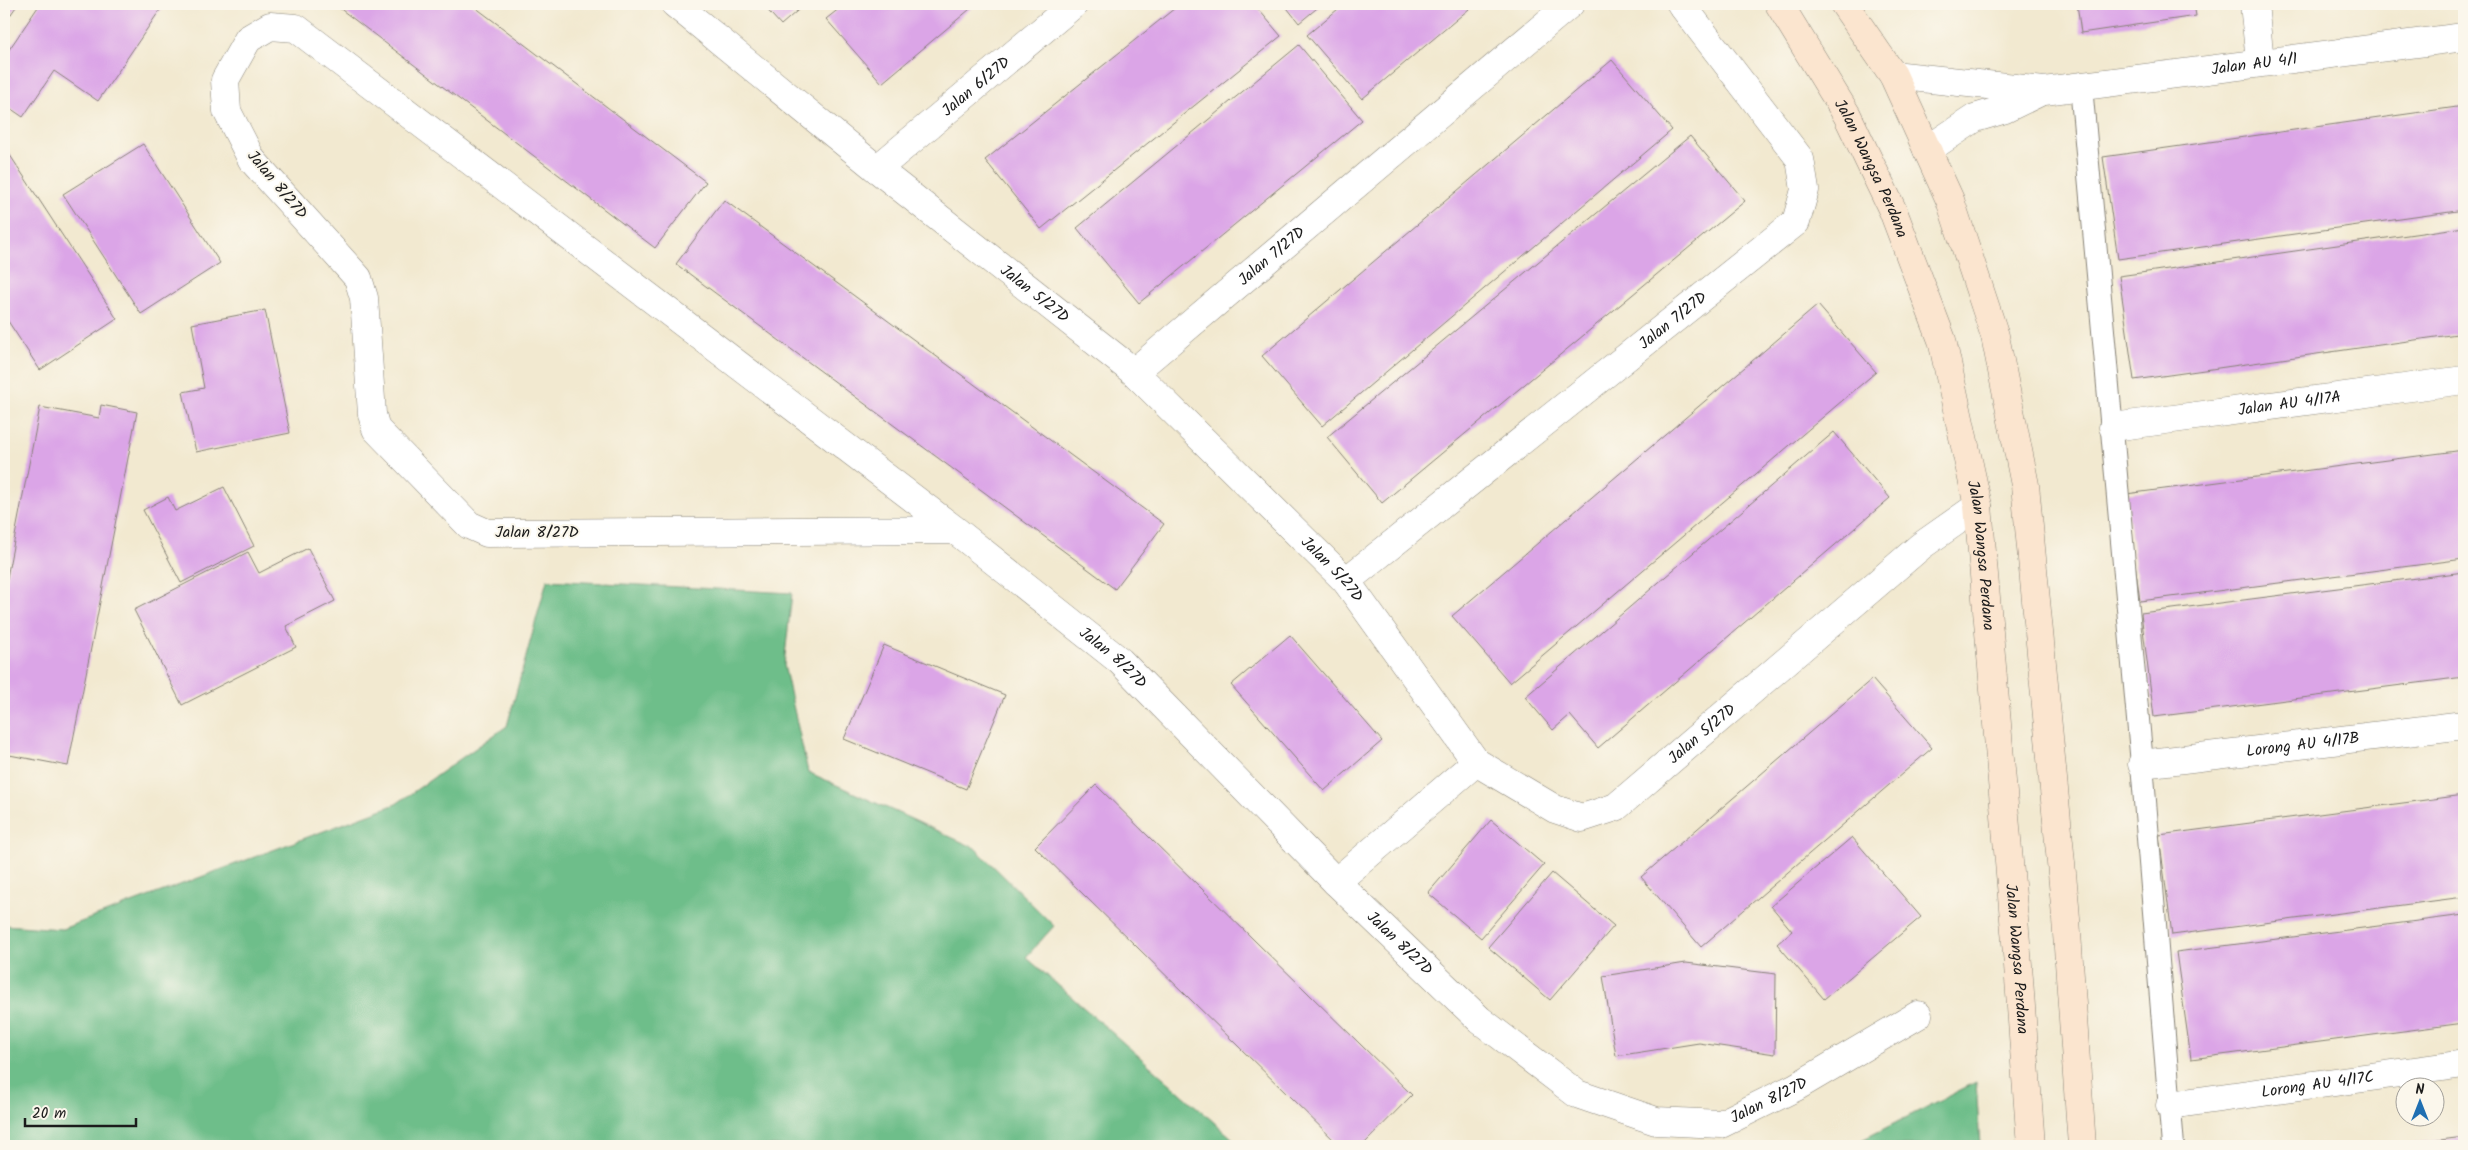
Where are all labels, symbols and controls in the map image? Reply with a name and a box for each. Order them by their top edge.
street label: Jalan AU 4/1 [2210,46,2299,82]
street label: Jalan 6/27D [936,50,1016,122]
street label: Jalan Wangsa Perdana [1828,94,1915,242]
street label: Jalan 8/27D [241,145,313,225]
street label: Jalan 7/27D [1232,220,1311,292]
street label: Jalan 5/27D [995,258,1075,329]
street label: Jalan 7/27D [1633,285,1712,356]
street label: Jalan AU 4/17A [2236,384,2343,423]
street label: Jalan Wangsa Perdana [1960,478,2001,632]
street label: Jalan 8/27D [495,520,579,545]
street label: Jalan 5/27D [1295,530,1370,607]
street label: Jalan 8/27D [1074,621,1153,694]
street label: Jalan 5/27D [1662,697,1741,770]
street label: Lorong AU 4/17B [2245,725,2361,764]
street label: Jalan Wangsa Perdana [1998,882,2035,1035]
street label: Jalan 8/27D [1361,905,1439,981]
street label: Lorong AU 4/17C [2260,1064,2375,1105]
street label: Jalan 8/27D [1726,1070,1812,1130]
north arrow [2396,1078,2446,1128]
text: N [2416,1079,2425,1101]
scale bar [25,1095,136,1127]
text: 20 m [32,1102,66,1126]

